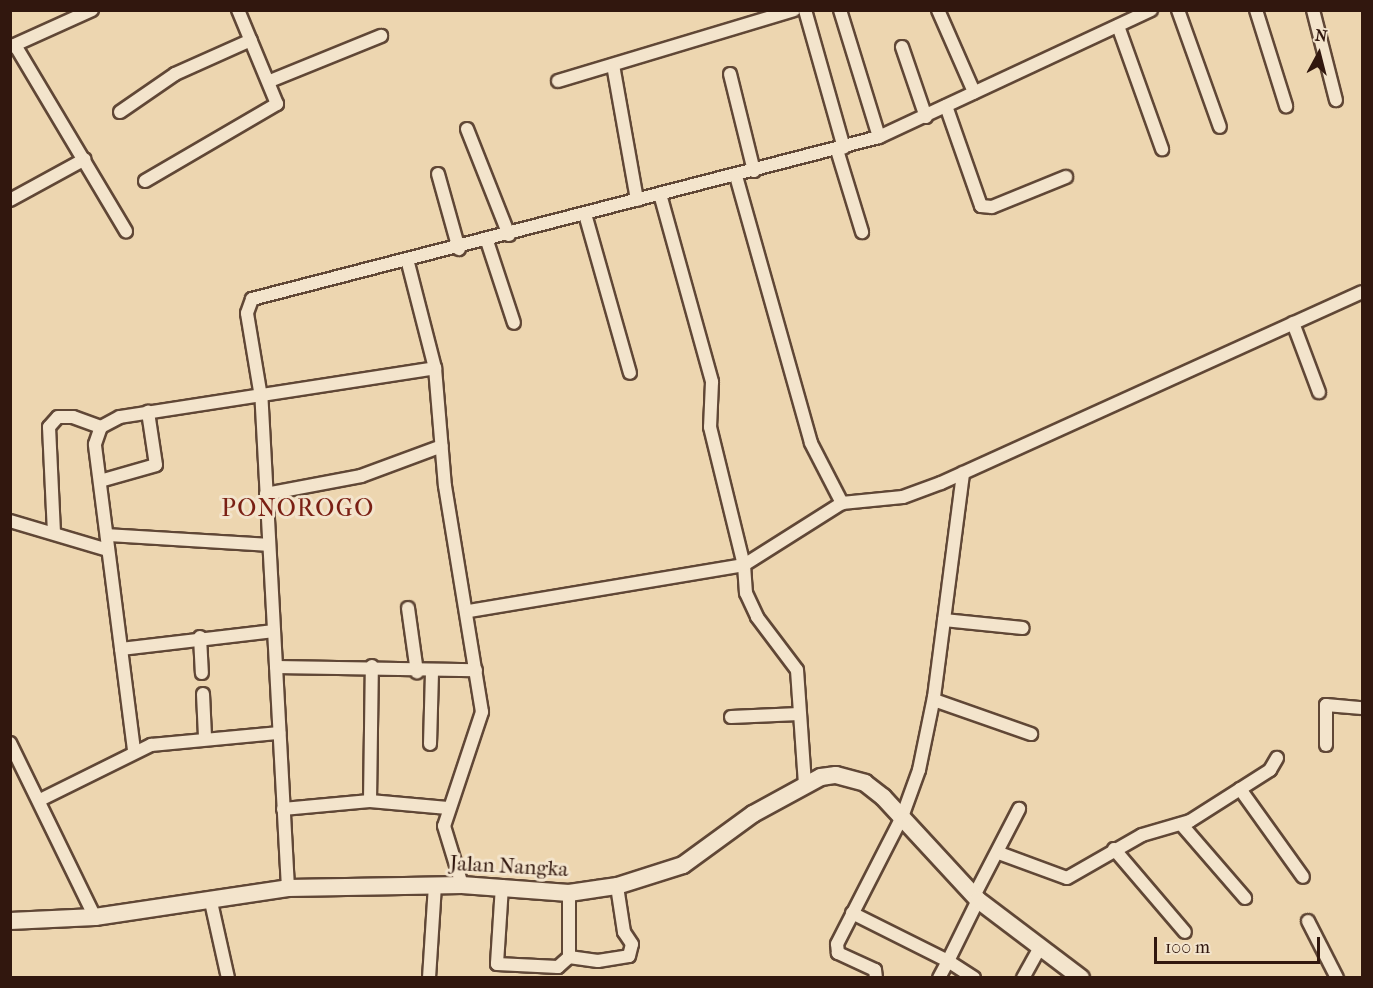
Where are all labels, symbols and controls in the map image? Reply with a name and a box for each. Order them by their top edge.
north arrow [1289,24,1349,84]
text: N [1314,25,1328,46]
district label: PONOROGO [221,495,375,523]
street label: Jalan Nangka [449,850,569,882]
scale bar [1157,925,1324,963]
text: 100 m [1165,937,1210,958]

